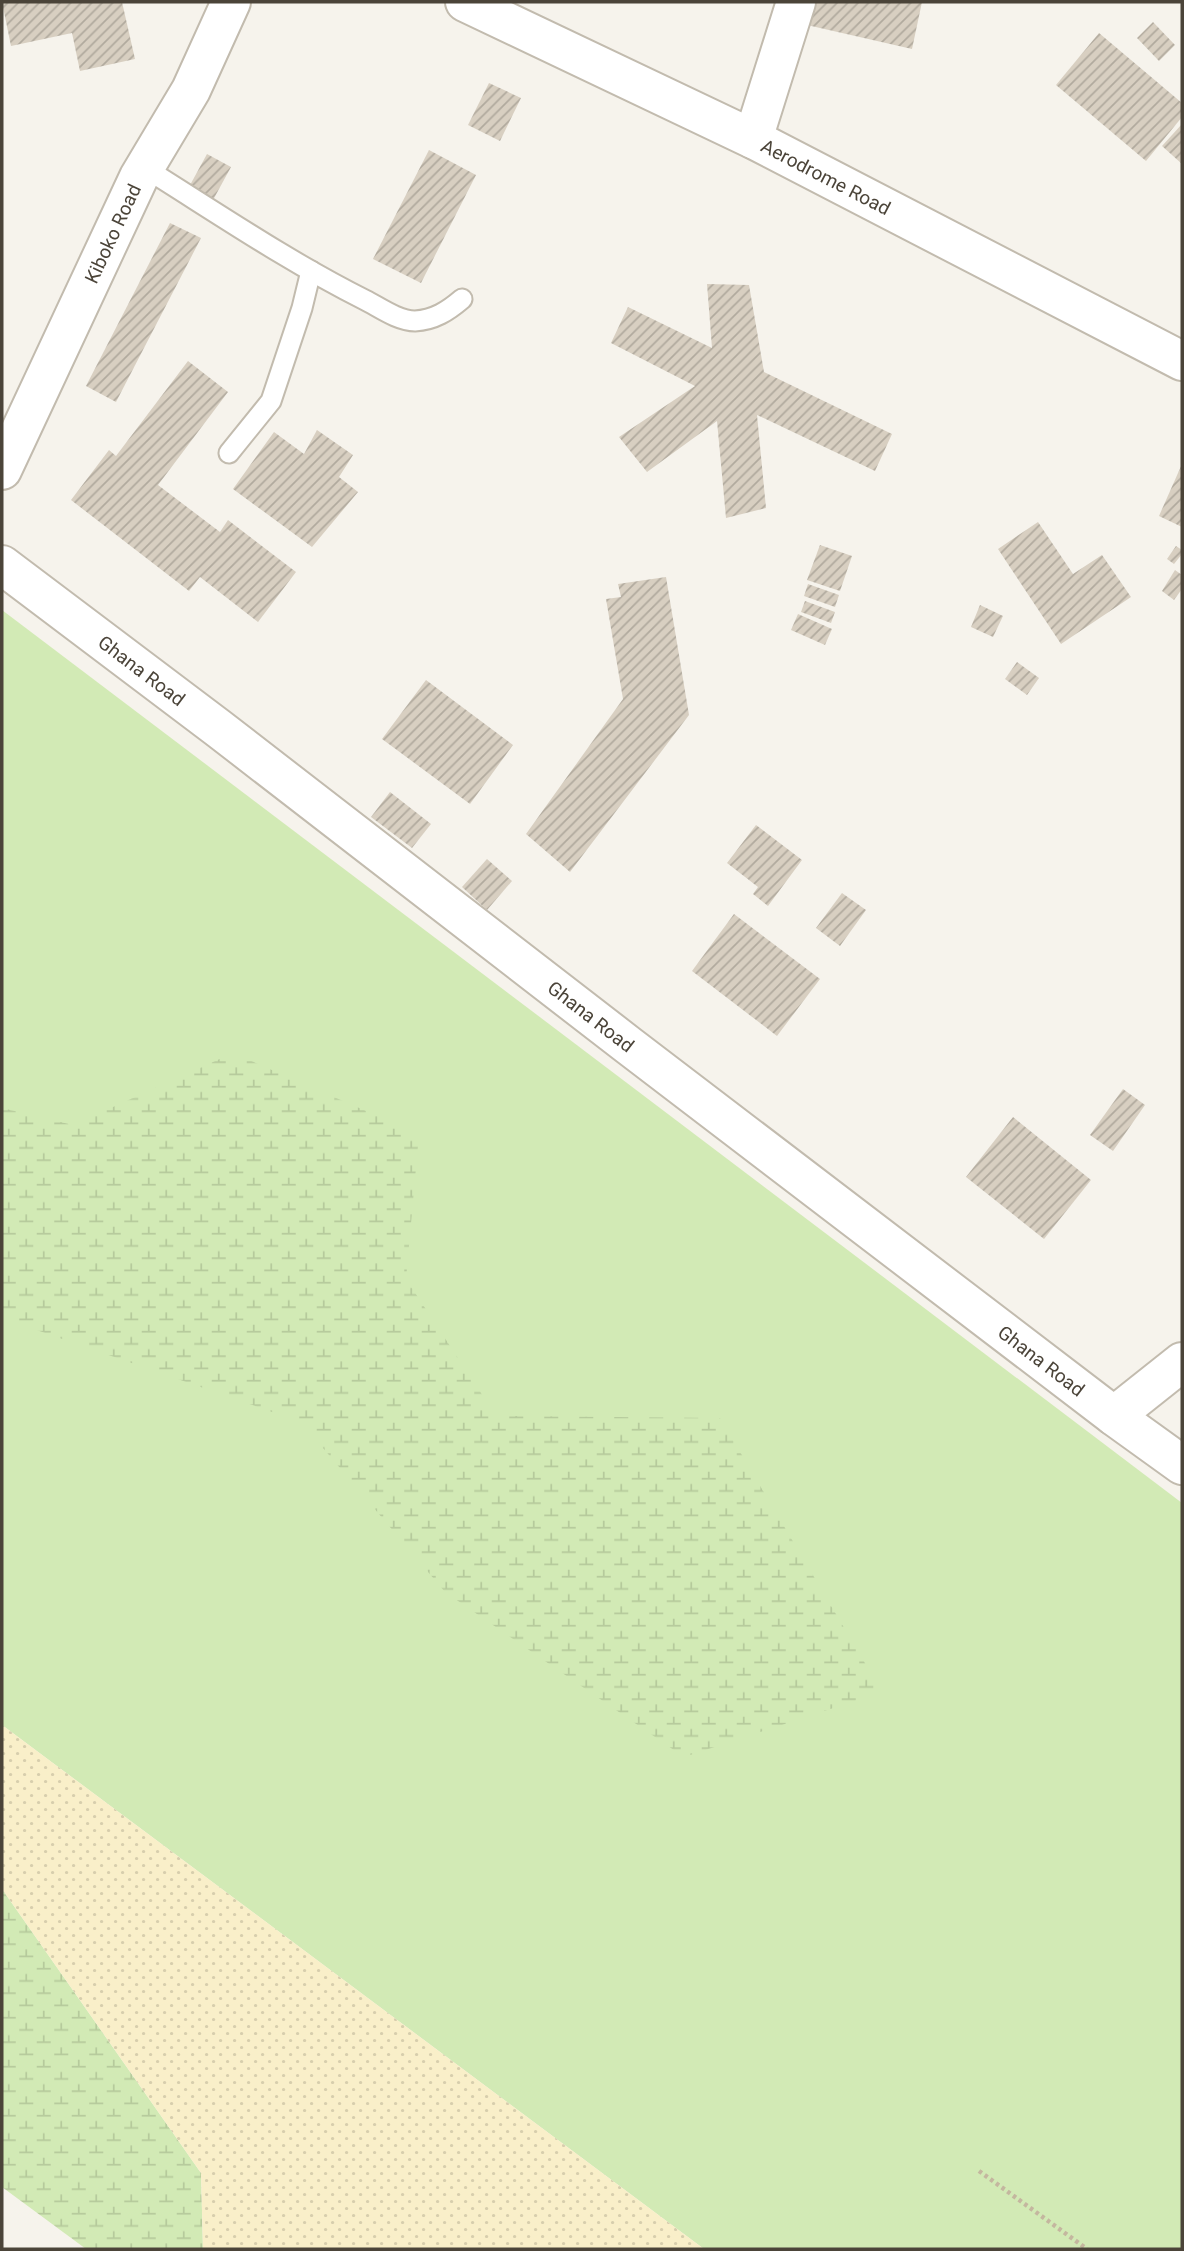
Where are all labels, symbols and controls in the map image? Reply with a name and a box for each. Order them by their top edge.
street label: Aerodrome Road [757,134,894,220]
street label: Kiboko Road [80,180,146,287]
street label: Ghana Road [93,631,189,711]
street label: Ghana Road [543,976,638,1057]
street label: Ghana Road [993,1321,1089,1401]

